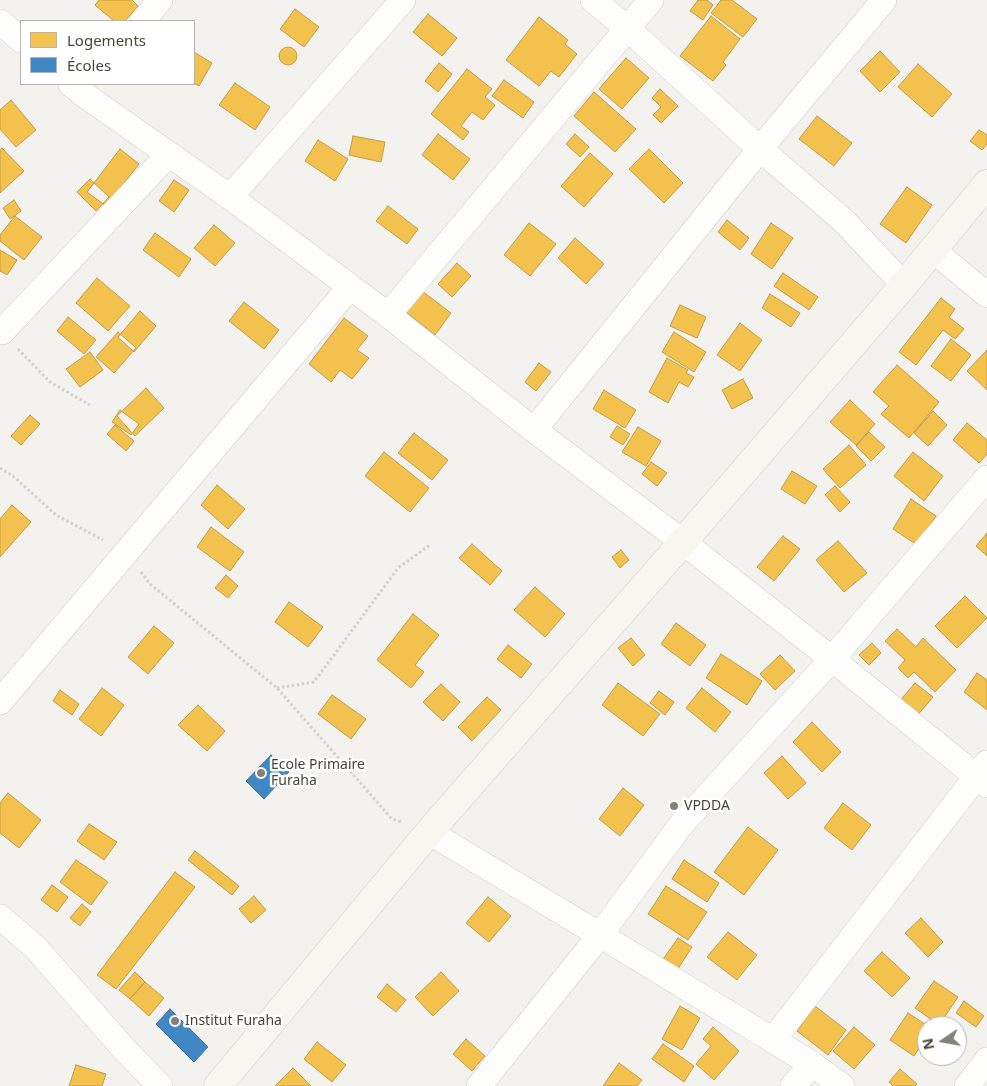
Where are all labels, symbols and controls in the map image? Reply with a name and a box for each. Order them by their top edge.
legend [20,20,195,85]
text: Logements [67,30,146,50]
text: Écoles [67,55,111,75]
place label: Ecole Primaire Furaha [271,757,365,790]
marker: Ecole Primaire Furaha [255,767,267,779]
place label: VPDDA [684,798,730,814]
marker: VPDDA [668,800,680,812]
place label: Institut Furaha [185,1013,282,1029]
marker: Institut Furaha [169,1015,181,1027]
north arrow [917,1016,967,1066]
text: N [917,1036,938,1052]

